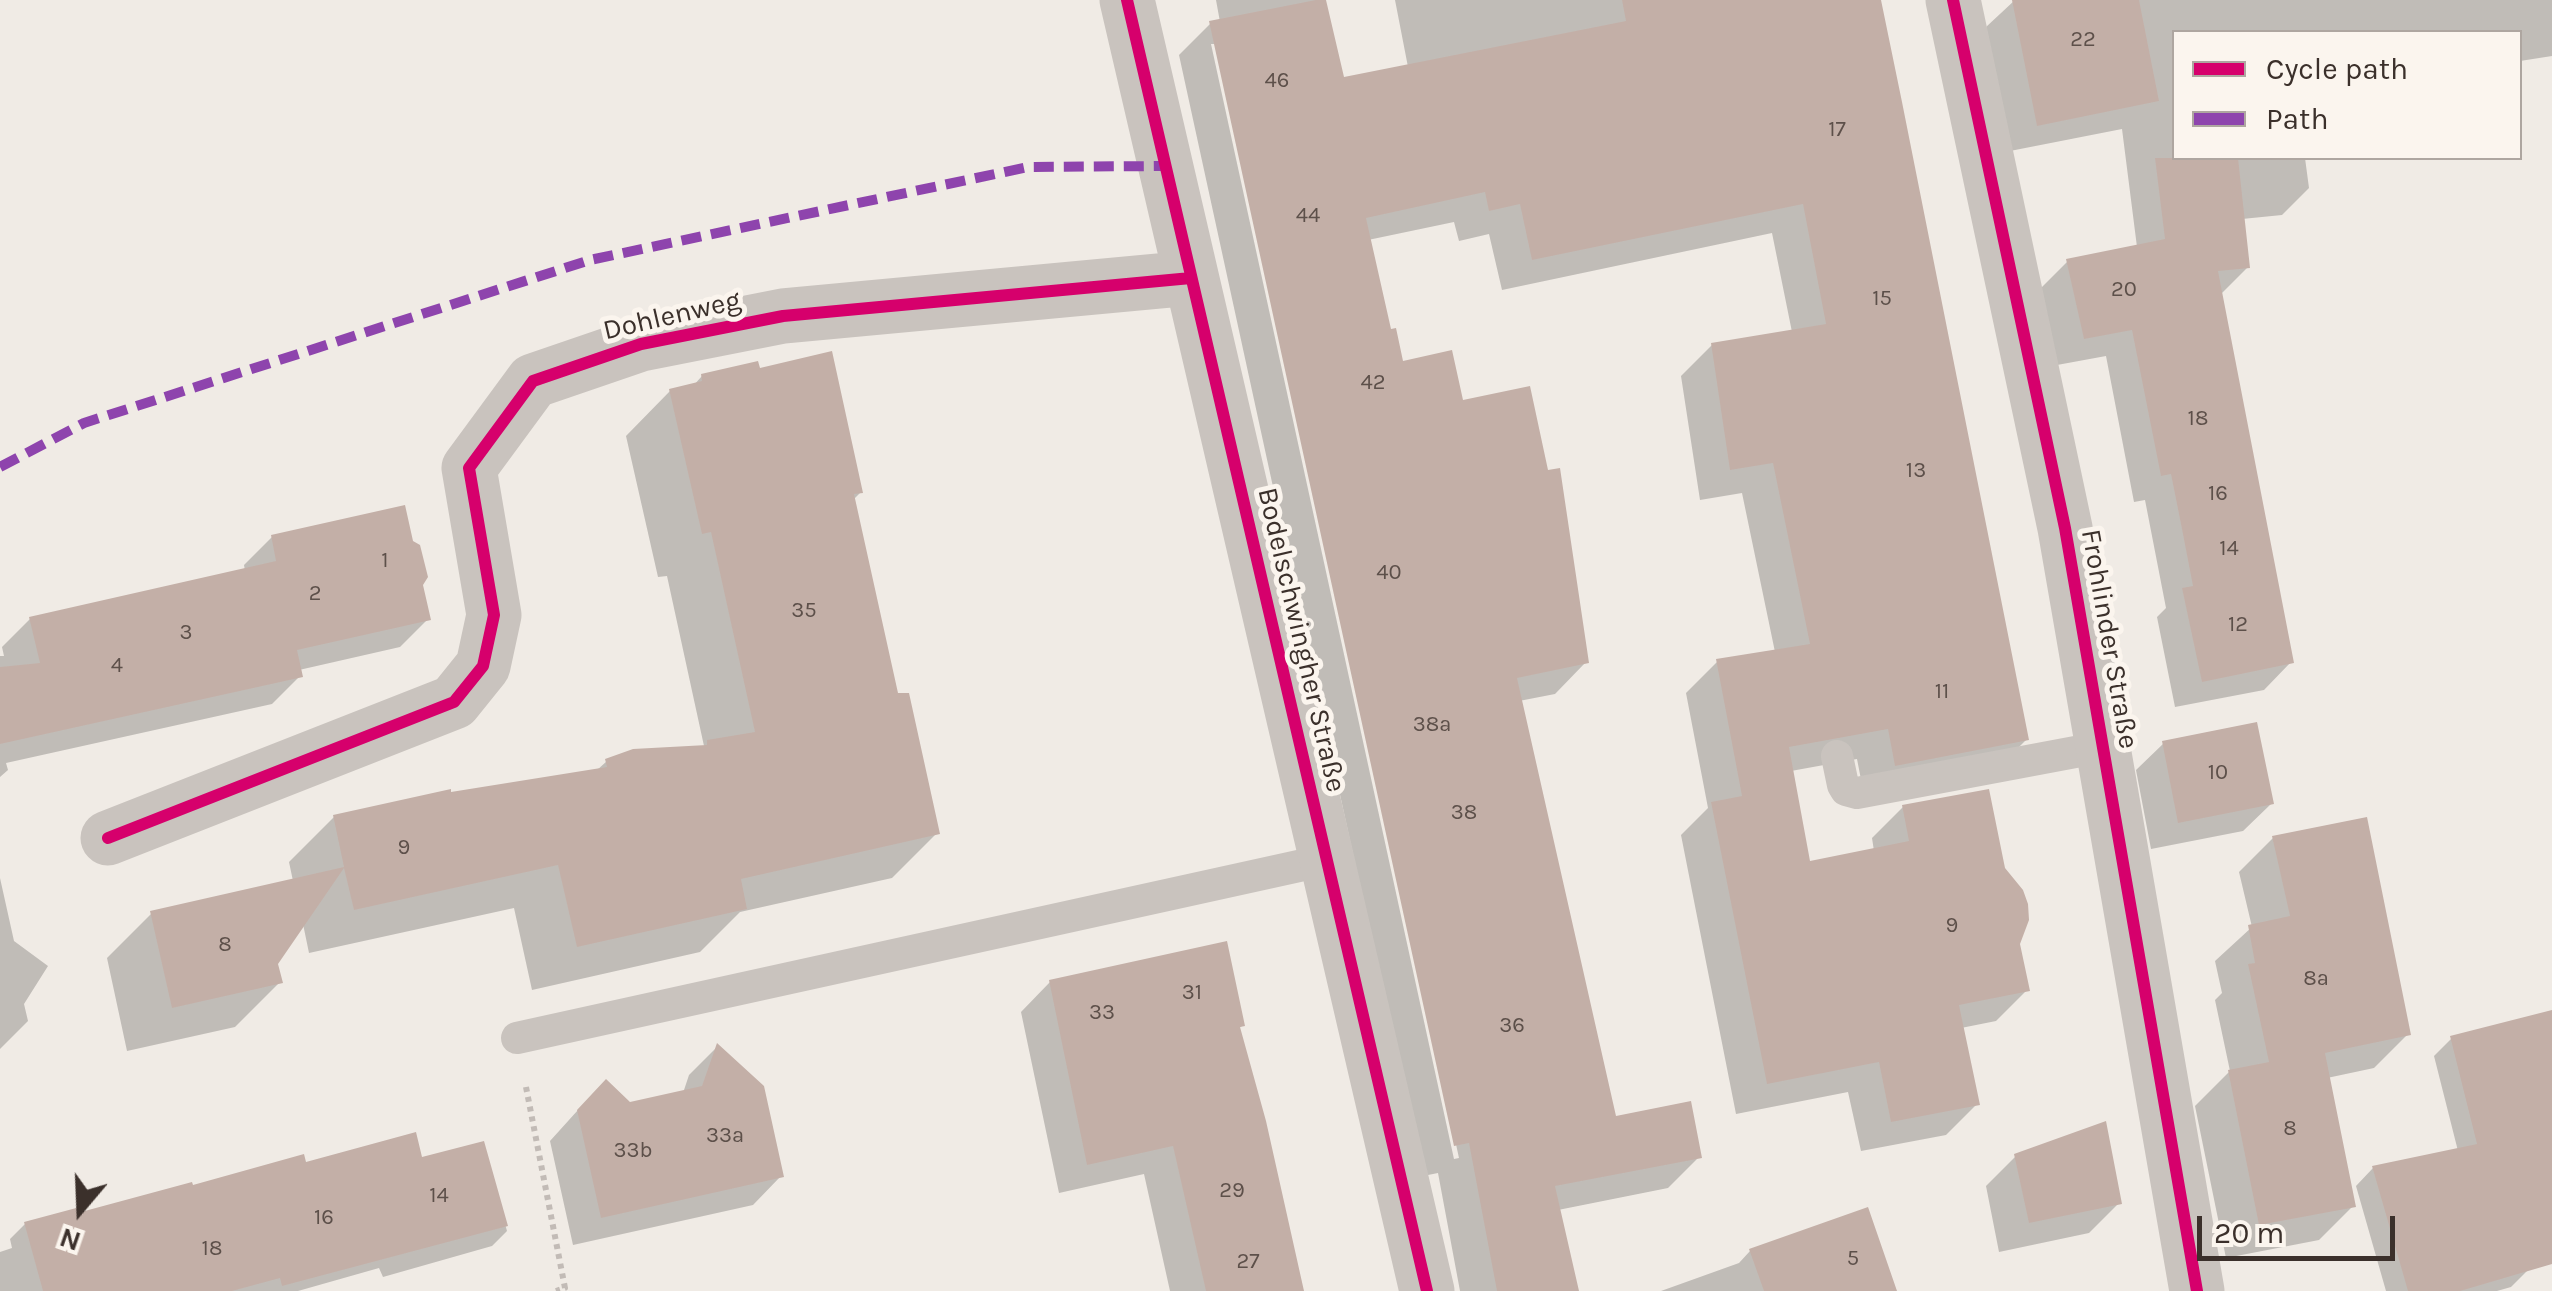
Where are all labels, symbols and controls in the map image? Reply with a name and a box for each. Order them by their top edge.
house number: 22 [2070,27,2096,53]
legend [2172,30,2522,160]
text: Cycle path [2266,51,2408,87]
house number: 46 [1265,68,1289,94]
text: Path [2266,101,2329,137]
house number: 17 [1828,117,1846,143]
house number: 44 [1296,203,1320,229]
house number: 20 [2111,277,2137,303]
street label: Dohlenweg [600,284,744,348]
house number: 15 [1872,286,1892,312]
house number: 42 [1360,370,1386,396]
house number: 18 [2188,406,2208,432]
house number: 13 [1906,458,1926,484]
house number: 16 [2208,481,2228,507]
street label: Bodelschwingher Straße [1250,484,1352,796]
street label: Frohlinder Straße [2073,527,2145,751]
house number: 14 [2219,536,2239,562]
house number: 1 [381,548,389,574]
house number: 40 [1376,560,1402,586]
house number: 2 [309,581,321,607]
house number: 35 [791,598,817,624]
house number: 12 [2228,612,2248,638]
house number: 3 [180,620,192,646]
house number: 4 [111,653,123,679]
house number: 11 [1935,679,1949,705]
house number: 38a [1413,712,1451,738]
house number: 10 [2208,760,2228,786]
house number: 38 [1451,800,1477,826]
house number: 9 [398,835,410,861]
house number: 9 [1946,913,1958,939]
house number: 8 [218,932,232,958]
house number: 8a [2303,966,2329,992]
house number: 31 [1182,980,1202,1006]
house number: 33 [1089,1000,1115,1026]
house number: 36 [1499,1013,1525,1039]
house number: 8 [2283,1116,2297,1142]
house number: 33a [706,1123,744,1149]
house number: 33b [613,1138,653,1164]
north arrow [30,1161,130,1261]
house number: 29 [1219,1178,1245,1204]
house number: 14 [429,1183,449,1209]
scale bar [2202,1196,2400,1258]
house number: 16 [314,1205,334,1231]
text: 20 m [2214,1215,2284,1251]
text: N [55,1221,85,1259]
house number: 18 [202,1236,222,1262]
house number: 5 [1847,1246,1859,1272]
house number: 27 [1236,1249,1260,1275]

